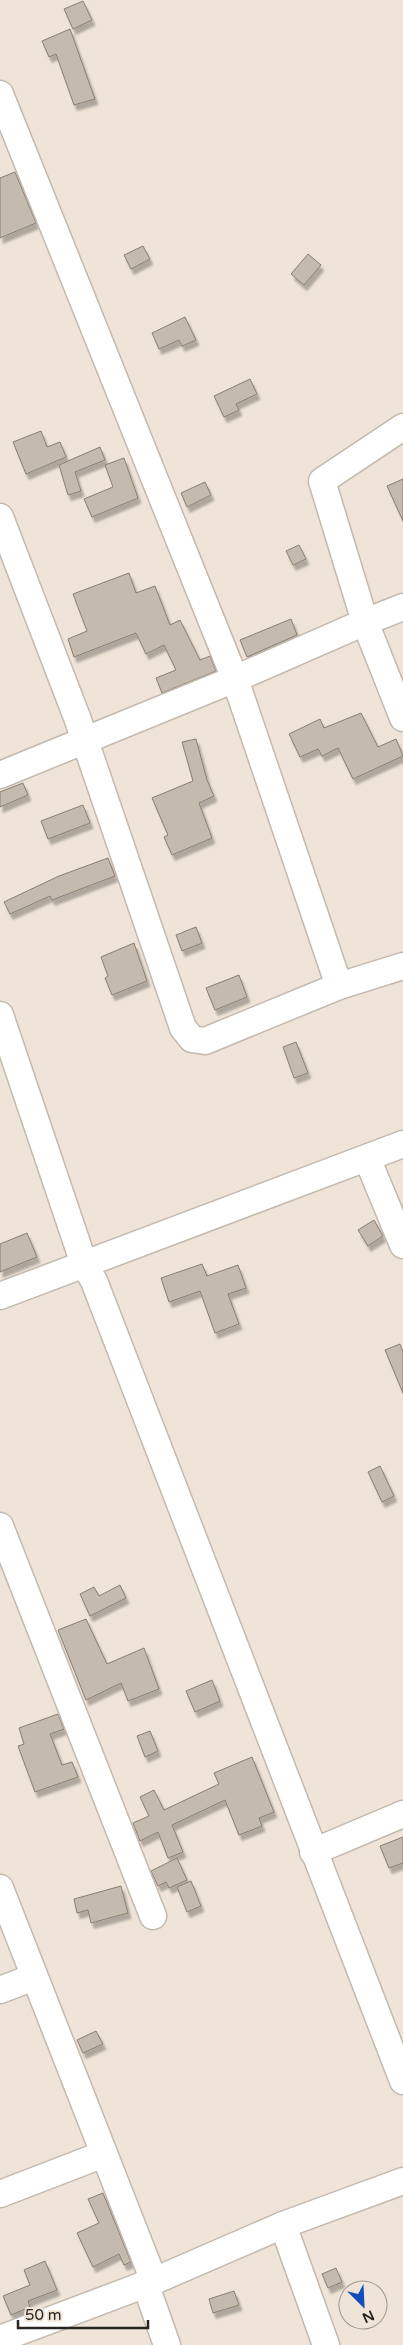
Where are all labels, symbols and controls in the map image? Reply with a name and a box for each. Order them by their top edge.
north arrow [338,2280,388,2330]
scale bar [18,2298,148,2330]
text: 50 m [25,2306,62,2324]
text: N [359,2306,377,2326]

